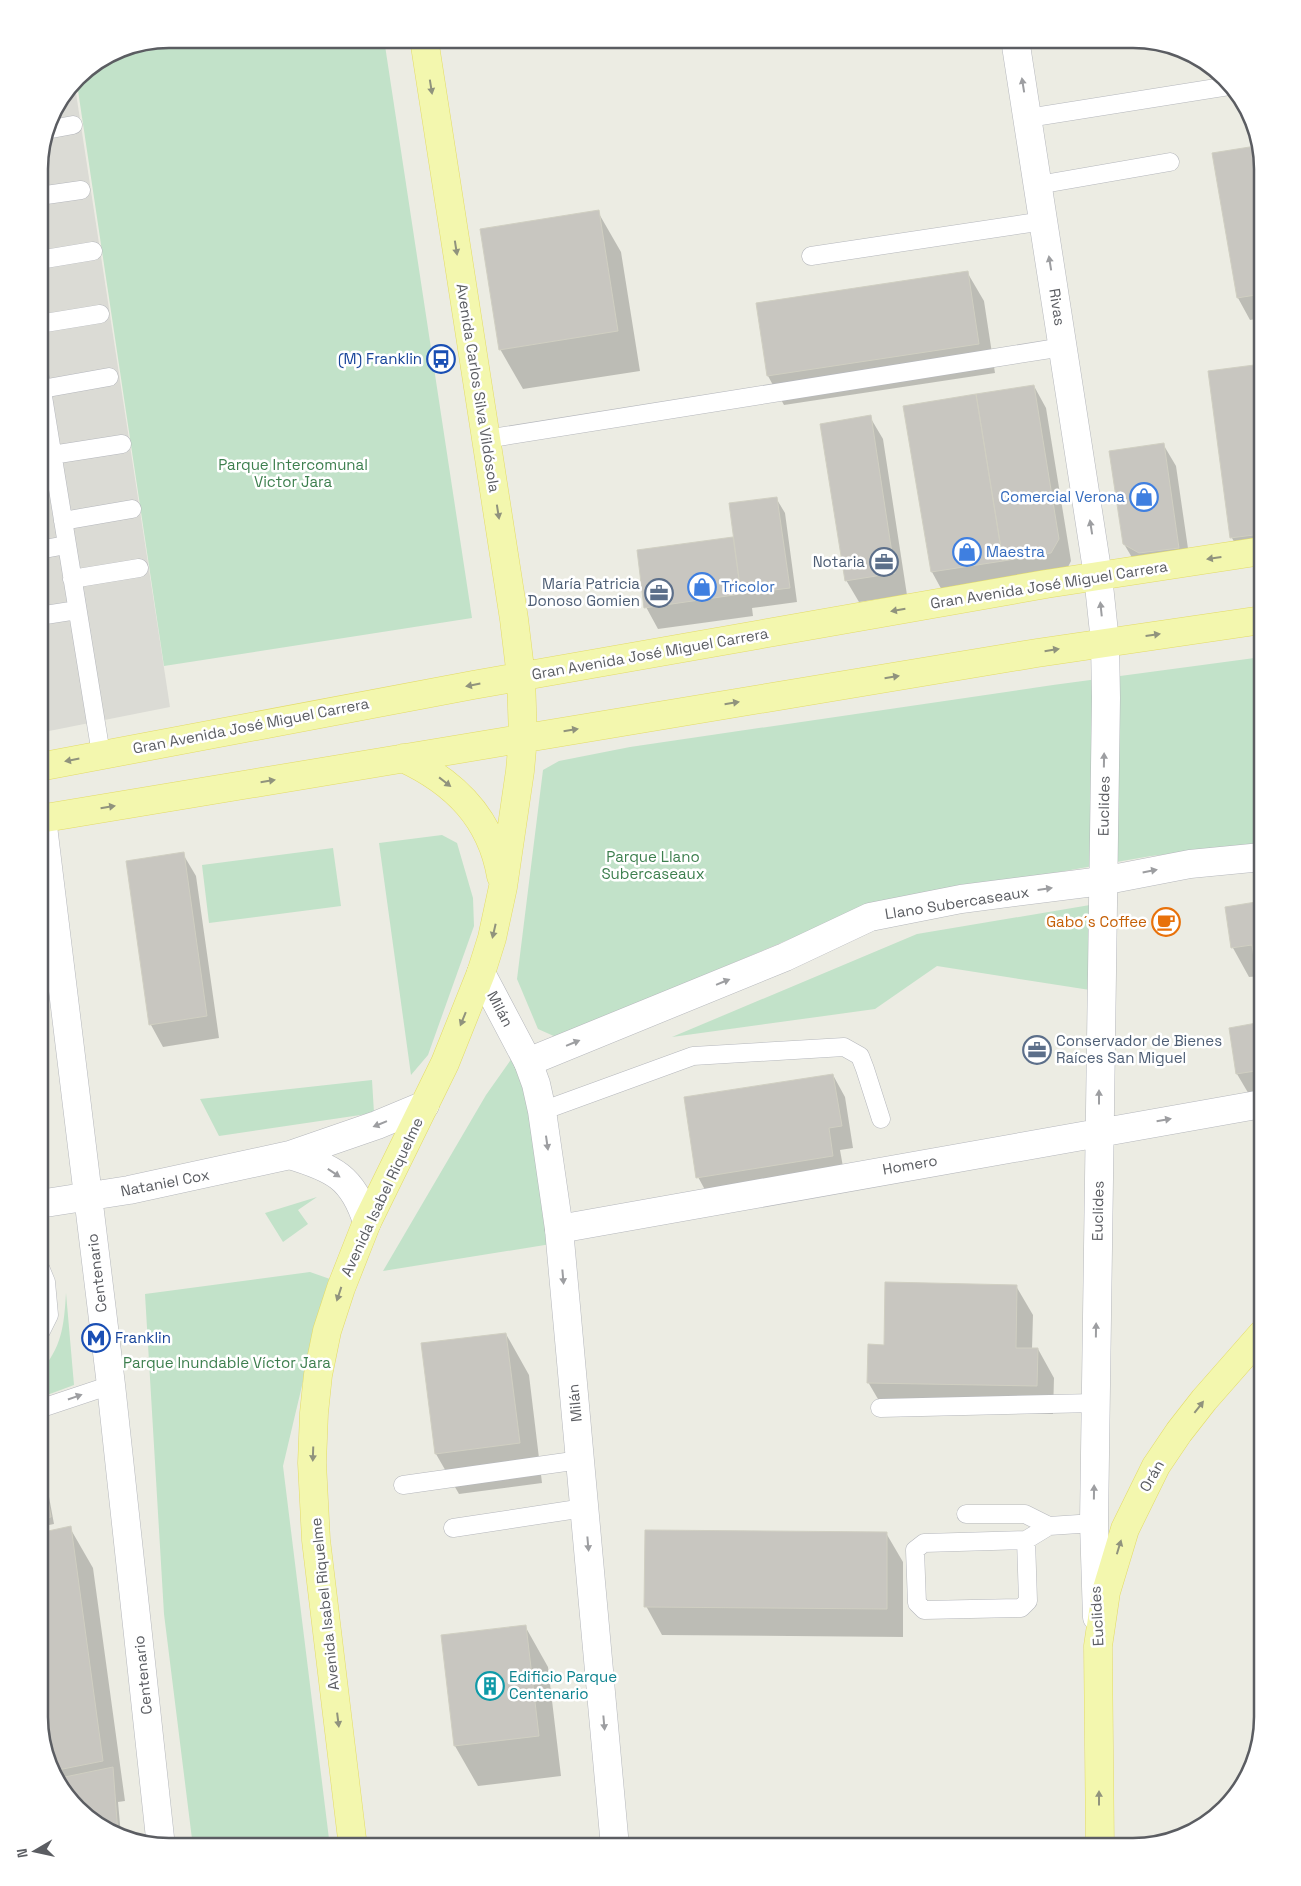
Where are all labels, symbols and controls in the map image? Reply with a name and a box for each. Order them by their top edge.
one-way arrow [1018,77,1026,93]
one-way arrow [428,79,436,95]
one-way arrow [453,240,461,256]
one-way arrow [1046,255,1054,271]
street label: Avenida Carlos Silva Vildósola [453,282,504,494]
street label: Rivas [1045,287,1070,327]
bus stop icon: (M) Franklin [426,344,456,374]
place label: (M) Franklin [338,349,422,369]
park label: Parque Intercomunal Victor Jara [218,455,368,491]
shop icon: Comercial Verona [1129,482,1159,512]
place label: Comercial Verona [1000,487,1125,506]
one-way arrow [494,504,502,520]
one-way arrow [1087,519,1095,535]
shop icon: Maestra [952,537,982,567]
place label: Maestra [986,542,1045,561]
office icon: Notaria [869,547,899,577]
place label: Notaria [813,552,865,571]
one-way arrow [1206,554,1222,562]
street label: Gran Avenida José Miguel Carrera [929,556,1169,613]
shop icon: Tricolor [687,572,717,602]
place label: María Patricia Donoso Gomien [527,574,640,610]
place label: Tricolor [721,577,775,596]
office icon: María Patricia Donoso Gomien [644,578,674,608]
one-way arrow [1097,601,1105,617]
one-way arrow [890,607,906,615]
street label: Gran Avenida José Miguel Carrera [530,623,770,684]
one-way arrow [1145,631,1161,639]
one-way arrow [1045,646,1061,654]
one-way arrow [884,672,900,680]
one-way arrow [465,681,480,689]
street label: Gran Avenida José Miguel Carrera [131,693,371,758]
one-way arrow [724,699,740,707]
one-way arrow [564,725,580,733]
one-way arrow [1101,752,1109,768]
one-way arrow [65,756,80,764]
one-way arrow [260,776,276,784]
street label: Euclides [1093,776,1114,836]
one-way arrow [438,777,451,788]
one-way arrow [100,803,116,811]
park label: Parque Llano Subercaseaux [601,847,705,883]
one-way arrow [1142,867,1158,875]
street label: Llano Subercaseaux [883,882,1031,923]
one-way arrow [1037,885,1053,893]
cafe icon: Gabo´s Coffee [1151,907,1181,937]
place label: Gabo´s Coffee [1046,912,1147,931]
one-way arrow [490,923,498,938]
one-way arrow [716,977,730,985]
street label: Milán [483,987,518,1030]
one-way arrow [459,1012,467,1027]
place label: Conservador de Bienes Raíces San Miguel [1056,1031,1222,1067]
office icon: Conservador de Bienes Raíces San Miguel [1022,1035,1052,1065]
one-way arrow [566,1039,580,1047]
one-way arrow [1095,1089,1103,1105]
street label: Avenida Isabel Riquelme [336,1114,427,1279]
one-way arrow [1156,1116,1172,1124]
one-way arrow [372,1120,387,1128]
one-way arrow [543,1135,551,1151]
street label: Homero [881,1150,939,1179]
street label: Nataniel Cox [119,1165,211,1200]
one-way arrow [328,1168,341,1178]
street label: Euclides [1087,1181,1108,1241]
street label: Centenario [82,1232,111,1314]
one-way arrow [559,1270,567,1286]
one-way arrow [334,1287,342,1302]
one-way arrow [1092,1321,1100,1337]
metro station icon: Franklin [81,1323,111,1353]
place label: Franklin [115,1328,171,1347]
park label: Parque Inundable Víctor Jara [123,1353,331,1372]
street label: Milán [563,1383,586,1423]
one-way arrow [68,1393,83,1401]
one-way arrow [1193,1400,1204,1413]
one-way arrow [308,1446,316,1462]
street label: Orán [1135,1457,1168,1495]
one-way arrow [1090,1484,1098,1500]
street label: Avenida Isabel Riquelme [306,1517,343,1691]
one-way arrow [584,1536,592,1552]
one-way arrow [1115,1539,1123,1554]
street label: Euclides [1085,1585,1108,1647]
street label: Centenario [129,1635,156,1716]
place label: Edificio Parque Centenario [509,1667,617,1703]
building icon: Edificio Parque Centenario [475,1671,505,1701]
one-way arrow [334,1712,342,1728]
one-way arrow [600,1715,608,1731]
one-way arrow [1095,1790,1103,1806]
north arrow [10,1826,60,1876]
text: N [13,1847,32,1859]

